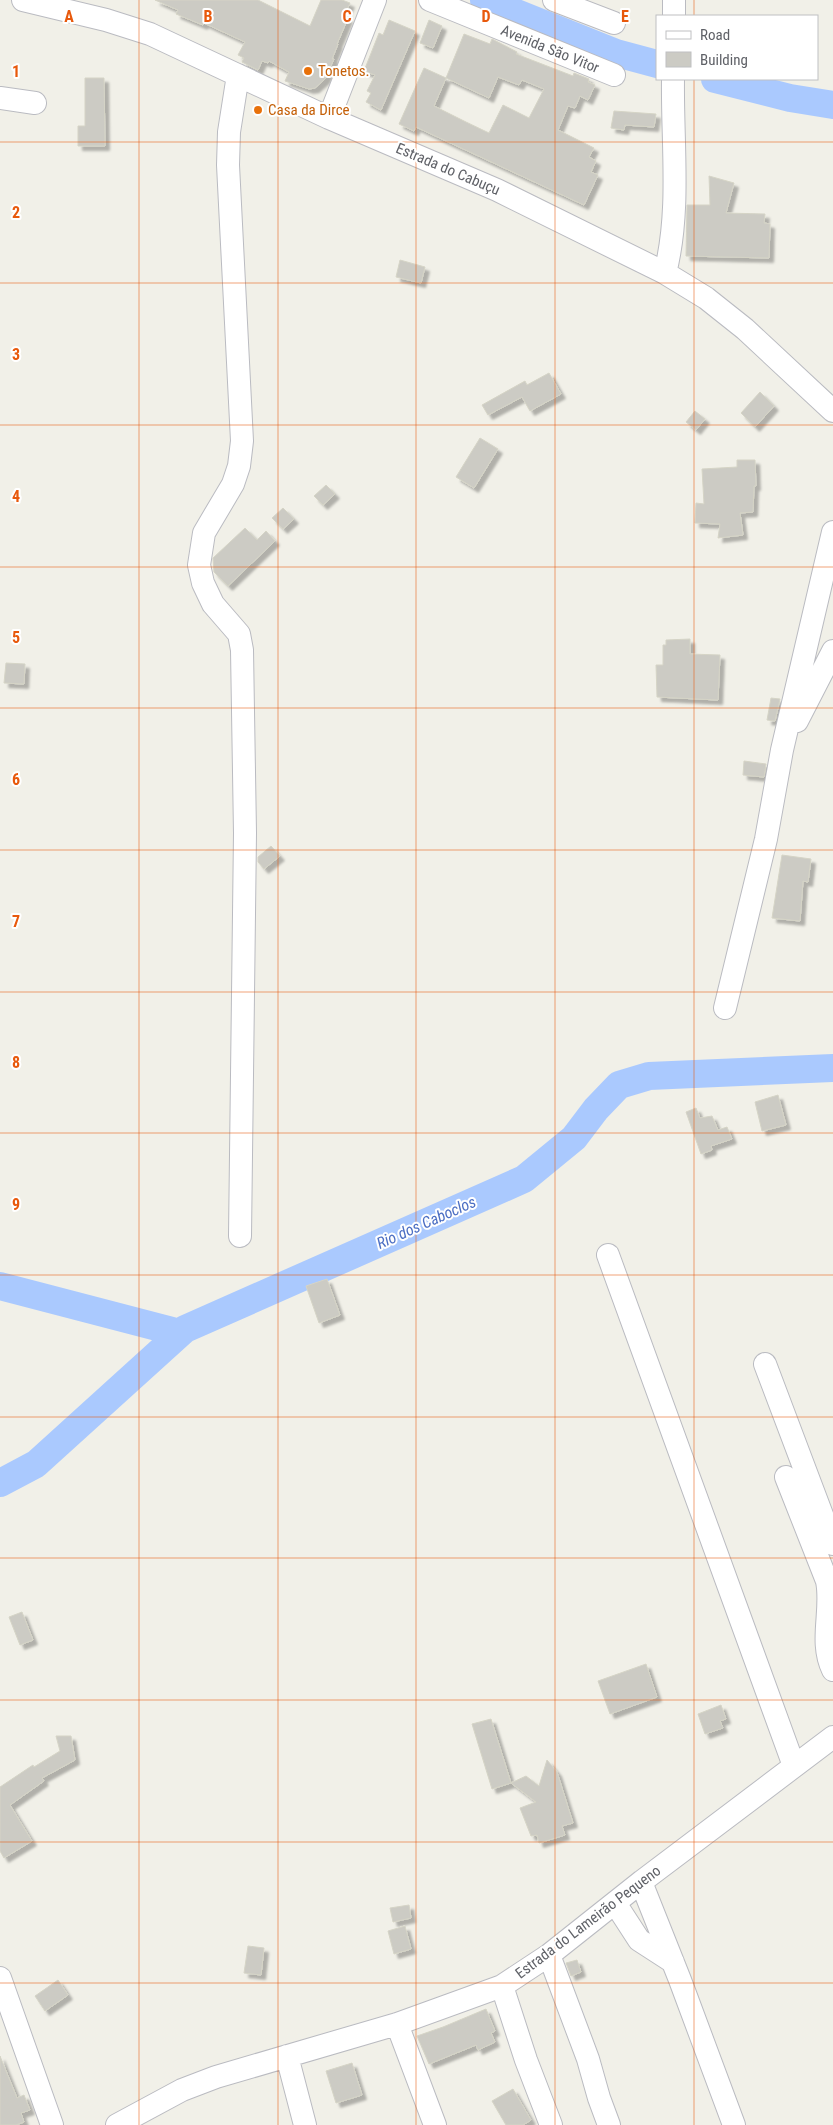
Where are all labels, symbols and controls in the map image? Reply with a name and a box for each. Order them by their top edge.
text: A [64,7,74,26]
text: B [204,7,213,26]
text: C [342,7,352,26]
text: D [481,7,491,26]
text: E [621,7,629,26]
legend [656,15,818,80]
street label: Avenida São Vitor [498,21,602,77]
text: Road [700,26,730,44]
text: Building [700,51,748,69]
text: 1 [12,62,20,81]
place label: Tonetos. [318,62,370,80]
marker: Tonetos. [302,65,314,77]
place label: Casa da Dirce [268,101,350,119]
marker: Casa da Dirce [252,104,264,116]
street label: Estrada do Cabuçu [393,139,503,199]
text: 2 [12,203,20,222]
text: 3 [12,345,20,364]
text: 4 [12,487,20,506]
text: 5 [12,628,20,647]
text: 6 [12,770,20,789]
text: 7 [12,912,20,931]
text: 8 [12,1053,20,1072]
water label: Rio dos Caboclos [374,1192,479,1253]
text: 9 [12,1195,20,1214]
street label: Estrada do Lameirão Pequeno [512,1862,664,1982]

